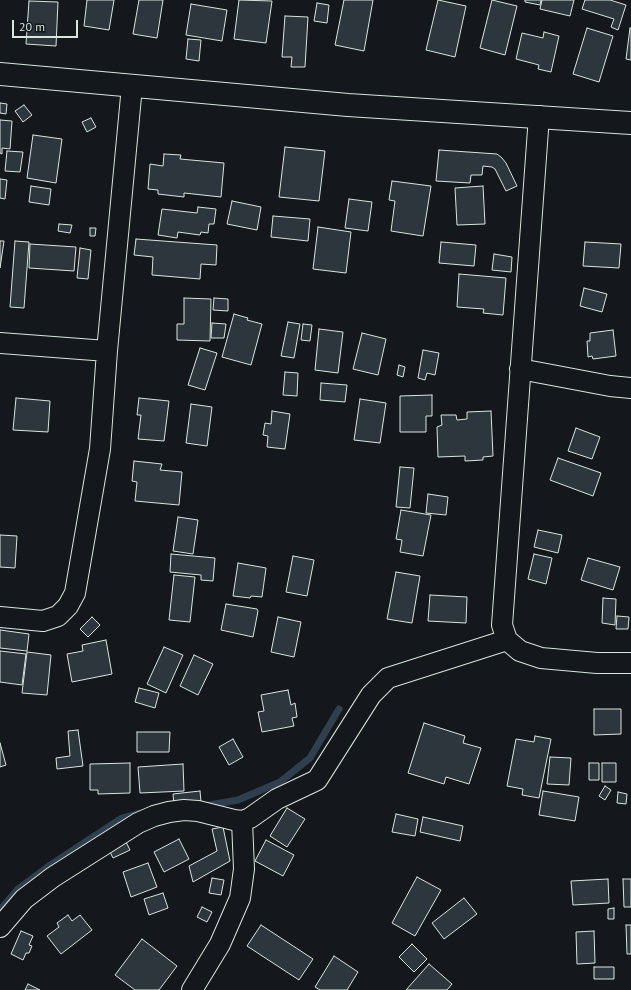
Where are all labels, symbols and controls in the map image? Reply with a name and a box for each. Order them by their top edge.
scale bar [14,12,80,38]
text: 20 m [19,19,45,34]

